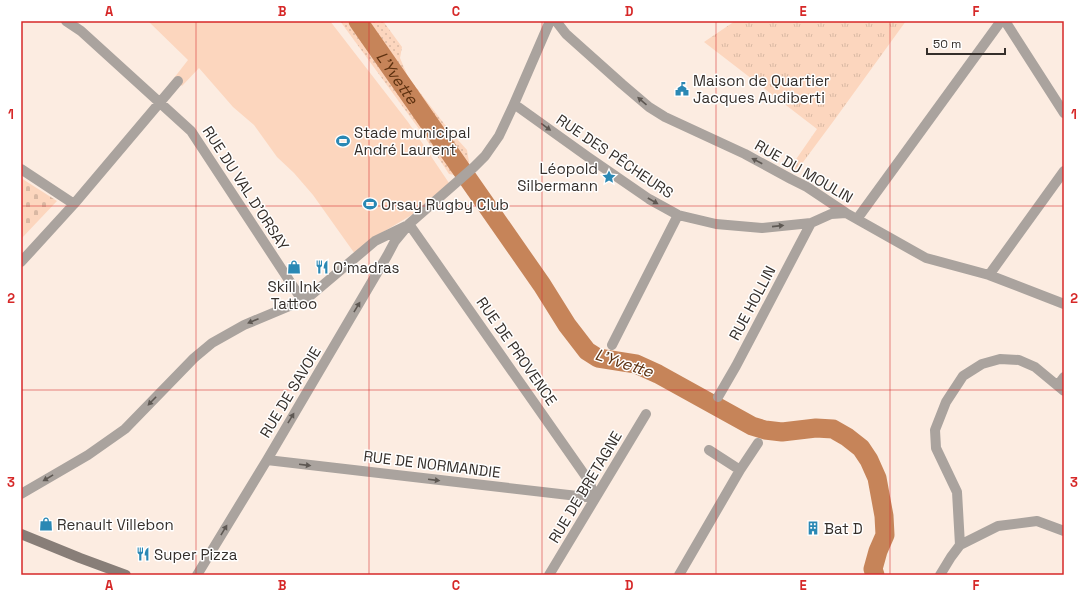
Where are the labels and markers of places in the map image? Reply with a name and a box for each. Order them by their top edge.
place label: Maison de Quartier Jacques Audiberti [693,71,830,107]
public building icon: Maison de Quartier Jacques Audiberti [674,81,690,97]
place label: Stade municipal André Laurent [354,123,470,159]
sports icon: Stade municipal André Laurent [335,133,351,149]
place label: Léopold Silbermann [517,159,598,195]
place icon: Léopold Silbermann [601,169,617,185]
place label: Orsay Rugby Club [381,195,509,214]
sports icon: Orsay Rugby Club [362,196,378,212]
place label: O'madras [333,258,400,277]
shop icon: Skill Ink Tattoo [286,259,302,275]
restaurant icon: O'madras [314,259,330,275]
place label: Skill Ink Tattoo [267,277,321,313]
place label: Renault Villebon [57,515,174,534]
shop icon: Renault Villebon [38,516,54,532]
place label: Bat D [824,519,863,538]
building icon: Bat D [805,520,821,536]
place label: Super Pizza [154,545,238,564]
restaurant icon: Super Pizza [135,546,151,562]

